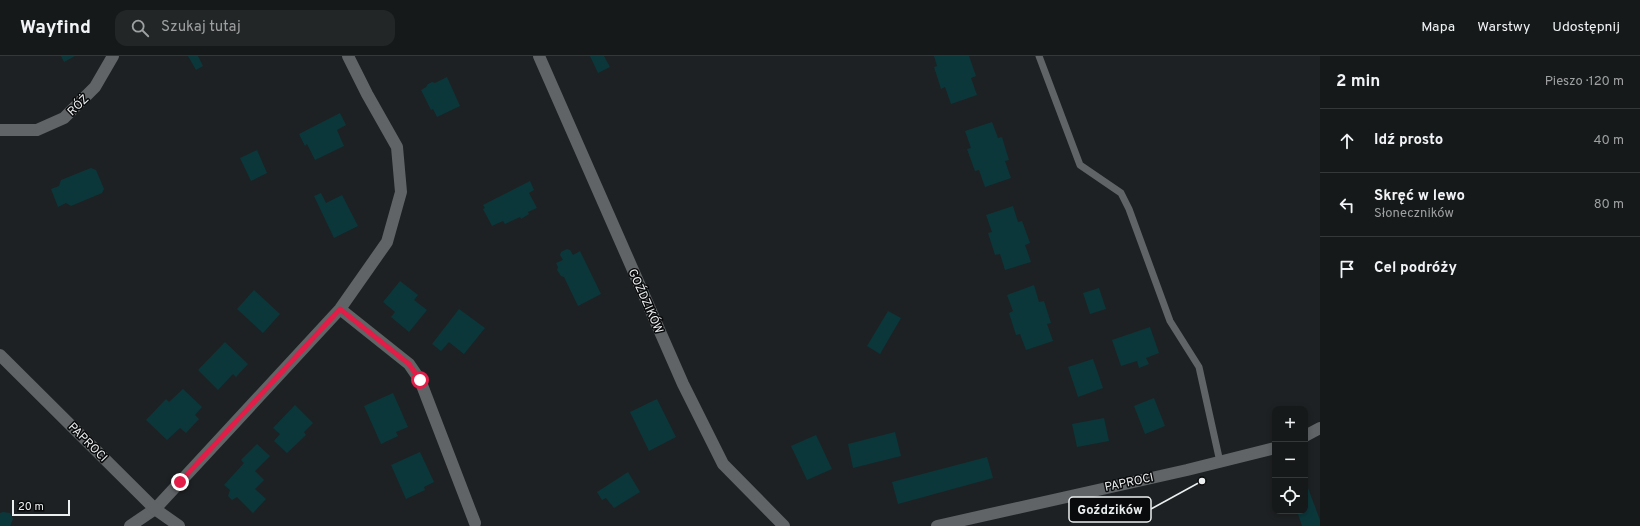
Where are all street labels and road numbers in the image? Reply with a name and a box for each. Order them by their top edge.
street label: RÓŻ [64,92,93,120]
street label: GOŹDZIKÓW [624,266,667,336]
street label: PAPROCI [64,420,110,466]
street label: PAPROCI [1103,470,1155,496]

